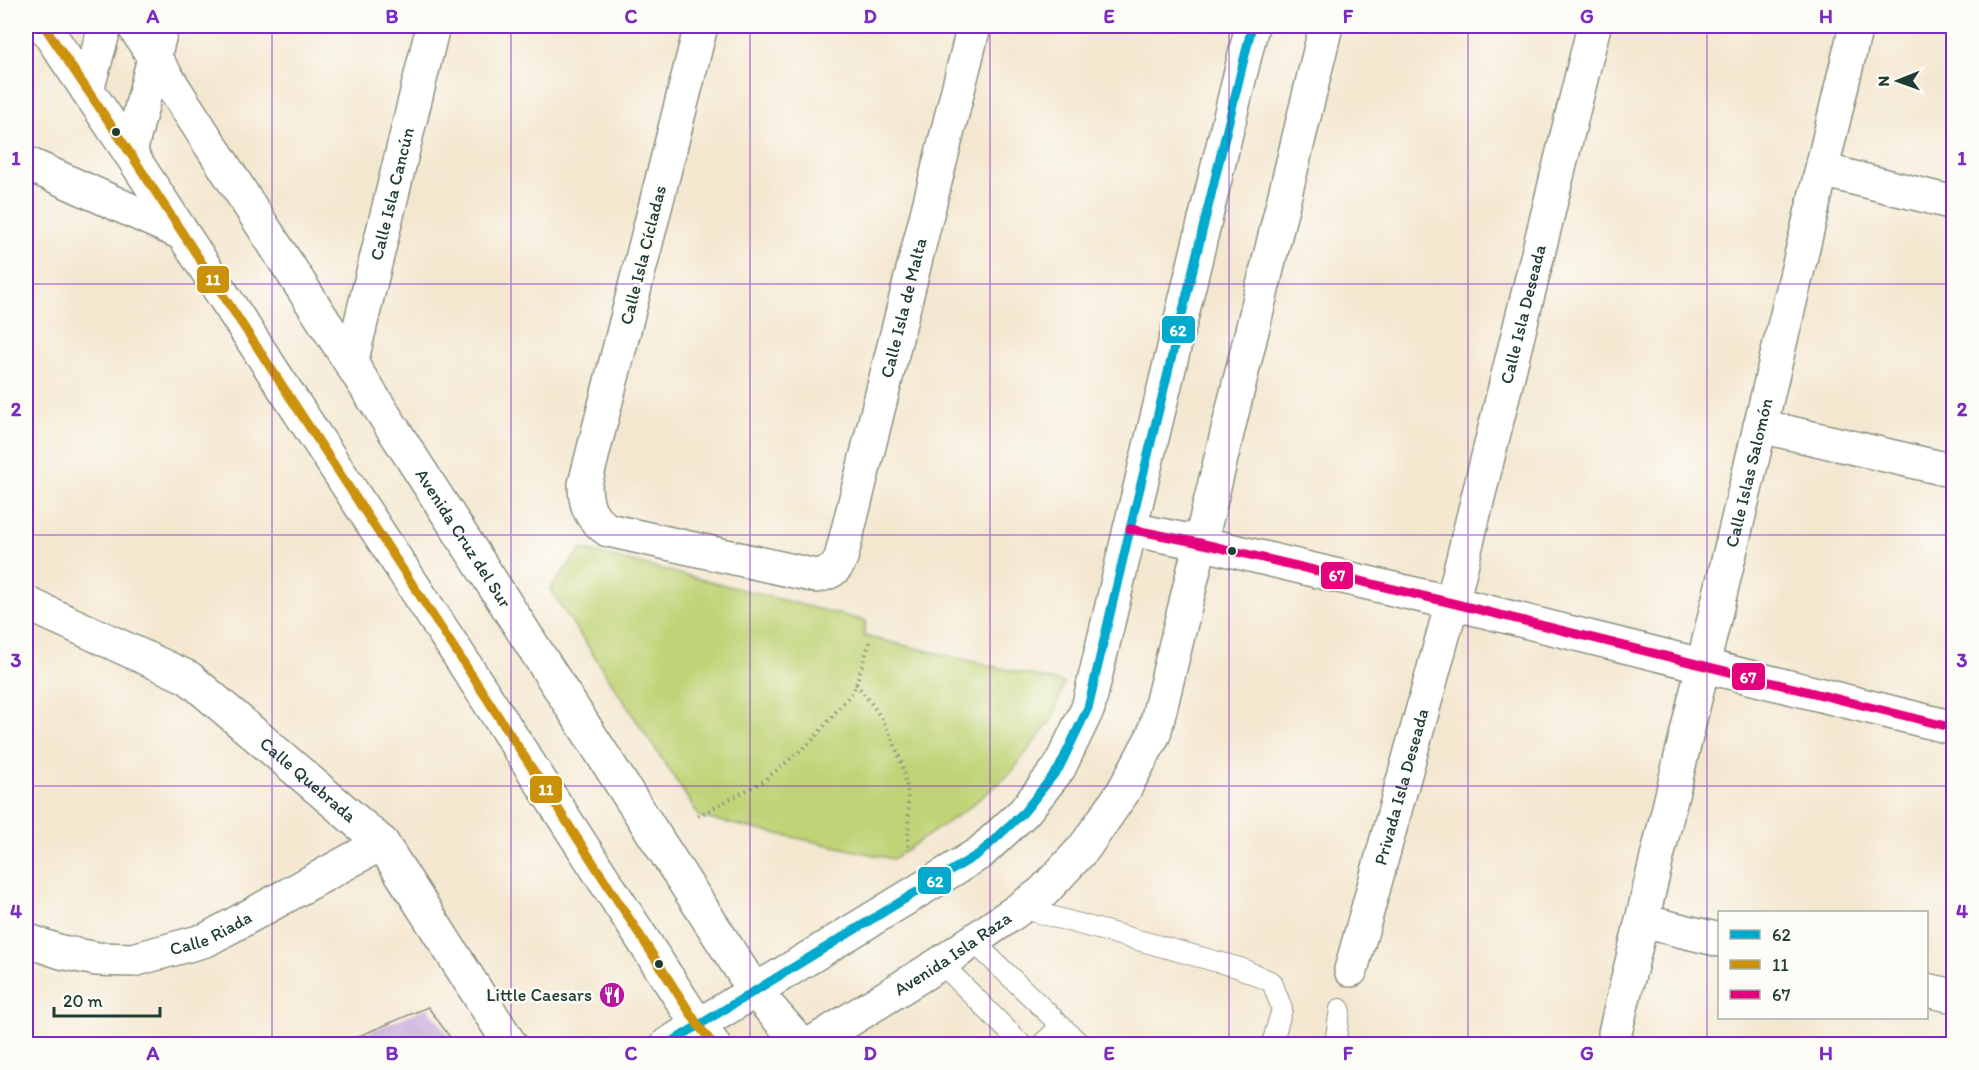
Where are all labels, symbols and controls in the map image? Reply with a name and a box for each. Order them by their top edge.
text: A [146,4,160,28]
text: B [386,4,399,28]
text: C [625,4,638,28]
text: D [863,4,877,28]
text: E [1103,4,1115,28]
text: F [1343,4,1354,28]
text: G [1580,4,1594,28]
text: H [1819,4,1833,28]
north arrow [1868,51,1928,111]
text: N [1874,76,1893,87]
street label: Calle Isla Cancún [365,125,419,263]
unlabelled marker [110,126,122,138]
text: 1 [11,146,21,170]
text: 1 [1957,146,1967,170]
street label: Calle Isla Cícladas [615,183,671,327]
street label: Calle Isla de Malta [875,235,932,380]
street label: Calle Isla Deseada [1495,242,1551,386]
line badge: 11 [196,265,230,294]
text: 11 [206,270,221,289]
line badge: 62 [1161,315,1196,344]
text: 62 [1170,321,1187,340]
street label: Calle Islas Salomón [1721,396,1778,550]
text: 2 [11,397,22,421]
text: 2 [1957,397,1968,421]
street label: Avenida Cruz del Sur [411,465,516,612]
unlabelled marker [1226,545,1238,557]
line badge: 67 [1320,561,1354,590]
text: 67 [1329,566,1345,585]
text: 3 [11,648,22,672]
text: 3 [1957,648,1968,672]
line badge: 67 [1731,662,1766,691]
text: 67 [1740,668,1756,687]
street label: Privada Isla Deseada [1369,706,1433,867]
street label: Calle Quebrada [255,732,361,827]
line badge: 11 [529,775,563,804]
text: 11 [539,780,554,799]
line badge: 62 [917,866,952,895]
text: 62 [927,872,944,891]
text: 4 [10,899,22,923]
text: 4 [1956,899,1968,923]
street label: Calle Riada [167,906,256,960]
street label: Avenida Isla Raza [890,906,1016,1001]
legend [1718,911,1928,1019]
text: 62 [1772,924,1792,946]
text: 11 [1772,954,1789,976]
unlabelled marker [653,958,665,970]
scale bar [54,980,160,1018]
restaurant icon: Little Caesars [597,980,627,1010]
place label: Little Caesars [486,984,592,1006]
text: 67 [1772,984,1791,1006]
text: 20 m [63,990,103,1012]
text: A [146,1041,160,1065]
text: B [386,1041,399,1065]
text: C [625,1041,638,1065]
text: D [863,1041,877,1065]
text: E [1103,1041,1115,1065]
text: F [1343,1041,1354,1065]
text: G [1580,1041,1594,1065]
text: H [1819,1041,1833,1065]

